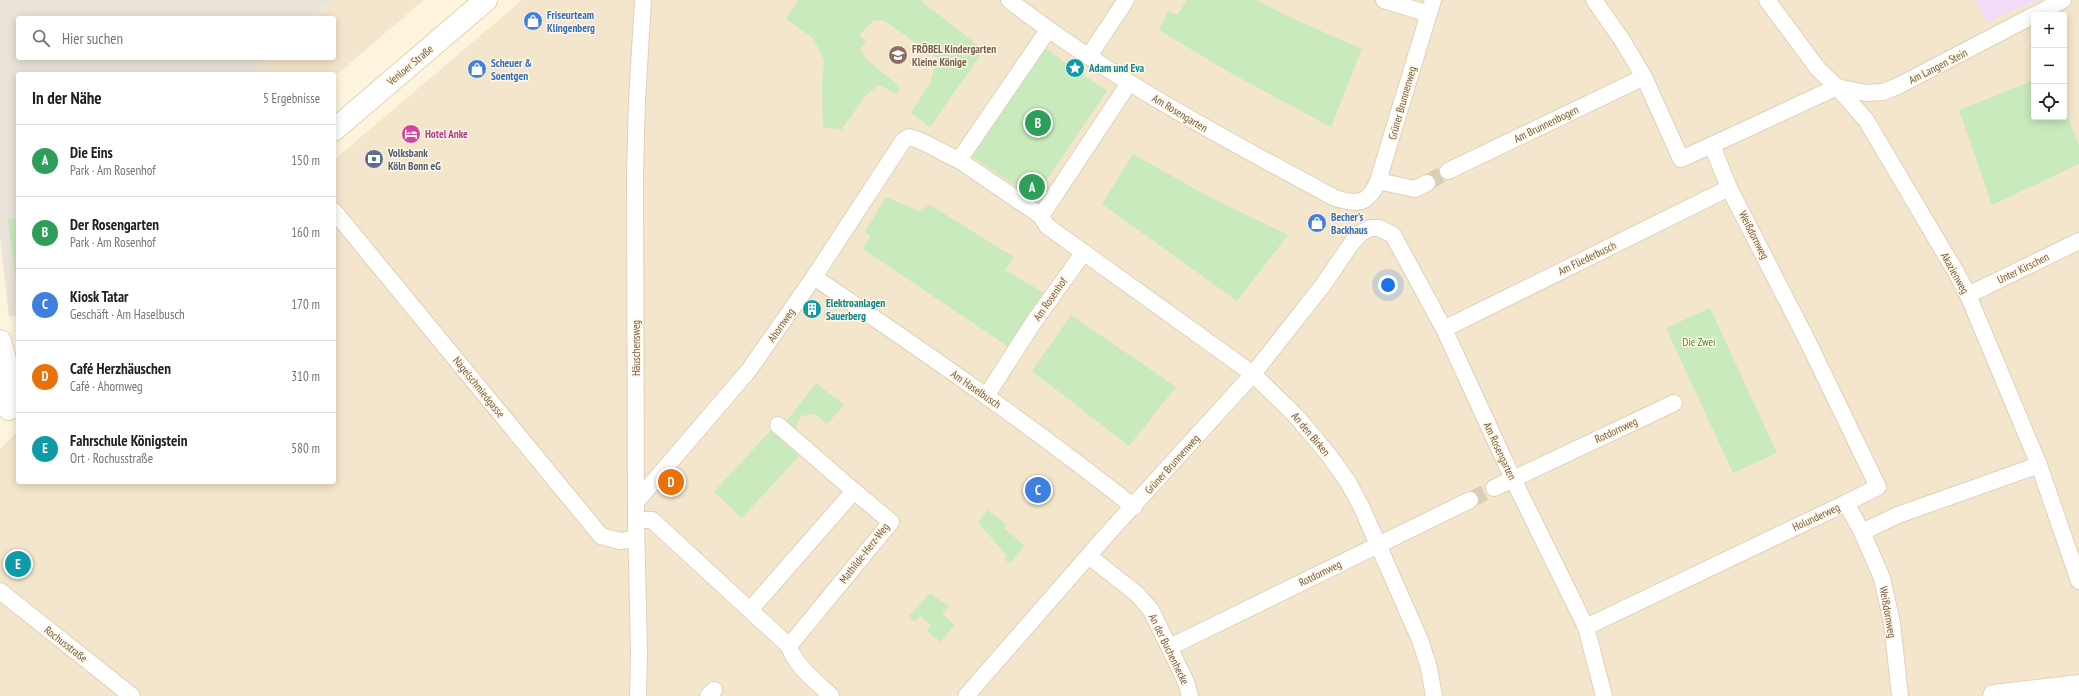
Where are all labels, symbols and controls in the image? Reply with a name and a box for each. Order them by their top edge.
place label: Friseurteam Klingenberg [547,8,595,35]
shop icon: Friseurteam Klingenberg [522,10,544,32]
map controls [2031,12,2067,120]
button: + [2031,12,2067,48]
search box [16,16,336,60]
icon: search [30,27,52,49]
text: Hier suchen [62,29,123,48]
street label: Venloer Straße [383,41,436,89]
place label: FRÖBEL Kindergarten Kleine Könige [912,42,996,69]
school or university icon: FRÖBEL Kindergarten Kleine Könige [887,44,909,66]
street label: Am Langen Stein [1906,45,1970,87]
button: − [2031,48,2067,84]
place label: Scheuer & Soentgen [491,56,532,83]
place icon: Adam und Eva [1064,57,1086,79]
shop icon: Scheuer & Soentgen [466,58,488,80]
place label: Adam und Eva [1088,61,1145,75]
street label: Grüner Brunnenweg [1385,65,1419,141]
button: locate [2031,84,2067,120]
text: In der Nähe [32,87,102,109]
text: 5 Ergebnisse [263,90,320,107]
street label: Am Rosengarten [1150,91,1210,135]
street label: Am Brunnenbogen [1511,102,1581,146]
pin: B [1025,108,1051,138]
hotel icon: Hotel Anke [400,123,422,145]
place label: Hotel Anke [425,127,468,141]
text: Die Eins [70,143,113,162]
place label: Volksbank Köln Bonn eG [387,146,441,173]
bank icon: Volksbank Köln Bonn eG [363,148,385,170]
text: A [42,152,48,169]
text: 150 m [291,152,320,169]
text: Park · Am Rosenhof [70,162,156,179]
pin: A [1019,172,1045,202]
street label: Weißdornweg [1736,209,1772,262]
place label: Becher's Backhaus [1331,210,1368,237]
shop icon: Becher's Backhaus [1306,212,1328,234]
text: Der Rosengarten [70,215,159,234]
text: B [42,224,48,241]
text: 160 m [291,224,320,241]
text: Park · Am Rosenhof [70,234,156,251]
street label: Am Fliederbusch [1556,238,1619,278]
street label: Unter Kirschen [1995,249,2051,287]
street label: Akazienweg [1938,250,1972,296]
street label: Am Rosenhof [1030,274,1071,323]
your location [1378,275,1398,295]
text: Kiosk Tatar [70,287,129,306]
text: C [42,296,48,313]
text: 170 m [291,296,320,313]
place label: Elektroanlagen Sauerberg [826,296,885,323]
building icon: Elektroanlagen Sauerberg [801,298,823,320]
street label: Ahornweg [764,305,798,345]
text: Geschäft · Am Haselbusch [70,306,185,323]
street label: Häuschensweg [629,320,643,376]
park label: Die Zwei [1683,335,1715,349]
street label: Nagelschmiedgasse [450,354,508,421]
text: Café Herzhäuschen [70,359,171,378]
street label: Am Haselbusch [948,367,1004,411]
text: D [42,368,48,385]
text: 310 m [291,368,320,385]
text: Café · Ahornweg [70,378,143,395]
street label: An den Birken [1289,409,1333,459]
street label: Rotdornweg [1592,414,1640,446]
street label: Am Rosengarten [1481,420,1520,482]
text: Fahrschule Königstein [70,431,187,450]
street label: Grüner Brunnenweg [1142,431,1203,497]
text: E [42,440,48,457]
text: 580 m [291,440,320,457]
text: Ort · Rochusstraße [70,450,153,467]
pin: D [658,467,684,497]
pin: C [1025,475,1051,505]
street label: Holunderweg [1790,500,1842,534]
street label: Mathilde-Herz-Weg [836,520,892,586]
pin: E [5,549,31,579]
street label: Rotdornweg [1296,557,1344,589]
street label: Weißdornweg [1877,585,1899,639]
street label: An der Buchenhecke [1146,611,1192,687]
street label: Rochusstraße [42,623,91,665]

